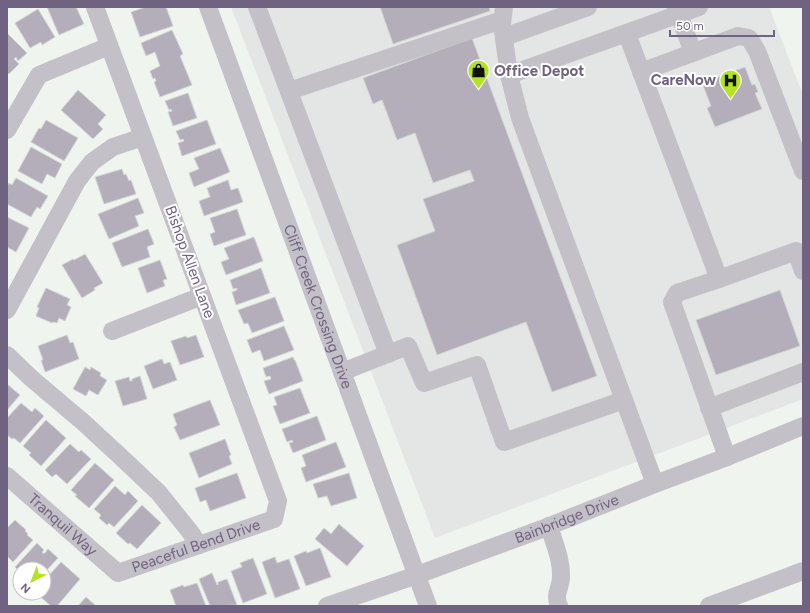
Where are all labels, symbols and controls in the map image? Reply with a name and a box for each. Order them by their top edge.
scale bar [670,12,774,38]
text: 50 m [676,19,704,33]
shop icon: Office Depot [466,58,492,91]
place label: Office Depot [494,62,584,80]
hospital icon: CareNow [718,67,744,100]
place label: CareNow [651,71,716,89]
street label: Bishop Allen Lane [161,203,219,321]
street label: Cliff Creek Crossing Drive [280,222,356,391]
street label: Tranquil Way [25,490,101,560]
street label: Bainbridge Drive [512,490,621,547]
street label: Peaceful Bend Drive [129,515,263,577]
north arrow [12,561,52,601]
text: N [18,580,33,596]

